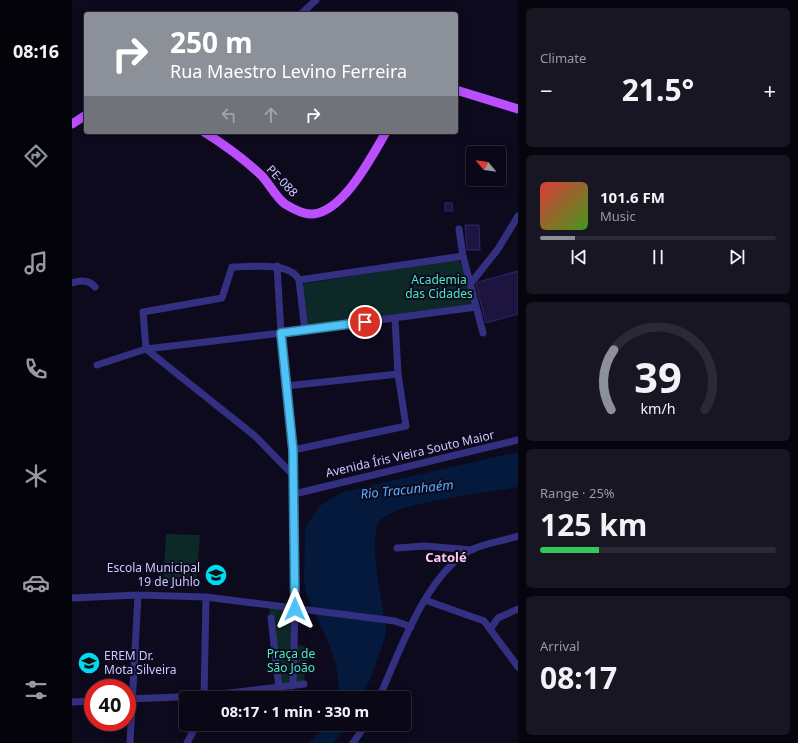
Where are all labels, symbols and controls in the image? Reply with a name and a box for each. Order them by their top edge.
text: 250 m [170,23,253,61]
icon: right [104,28,156,80]
text: 08:16 [13,39,59,63]
text: Climate [540,49,586,67]
text: Rua Maestro Levino Ferreira [170,59,407,83]
text: 21.5° [622,69,694,110]
text: − [540,75,553,105]
text: + [763,75,776,105]
icon: left [218,104,240,126]
icon: ahead [260,104,282,126]
icon: right [302,104,324,126]
icon: directions [22,142,50,170]
north arrow [466,146,506,186]
map controls [466,146,506,186]
street label: PE-088 [263,161,302,200]
text: 101.6 FM [600,187,665,207]
text: Music [600,207,636,225]
icon: previous [568,246,590,268]
icon: pause [647,246,669,268]
icon: next [726,246,748,268]
icon: music [22,249,50,277]
park label: Academia das Cidades [405,271,473,302]
pin [348,305,382,339]
icon: arrive [354,311,376,333]
text: 39 [634,348,682,404]
icon: phone [22,355,50,383]
text: km/h [640,398,676,417]
street label: Avenida Íris Vieira Souto Maior [324,426,496,481]
icon: climate [22,462,50,490]
water label: Rio Tracunhaém [360,475,454,503]
text: Range · 25% [540,484,615,502]
text: 125 km [540,504,647,545]
district label: Catolé [425,548,467,566]
place label: Escola Municipal 19 de Juhlo [107,559,200,590]
school or university icon: Escola Municipal 19 de Juhlo [203,562,229,588]
icon: car [22,569,50,597]
position arrow [274,588,316,630]
text: Arrival [540,637,580,655]
park label: Praça de São João [267,645,315,676]
place label: EREM Dr. Mota Silveira [104,647,177,678]
school or university icon: EREM Dr. Mota Silveira [76,650,102,676]
text: 08:17 [540,657,617,698]
icon: filters [22,676,50,704]
speed limit sign: 40 [84,679,136,731]
text: 08:17 · 1 min · 330 m [221,701,369,721]

